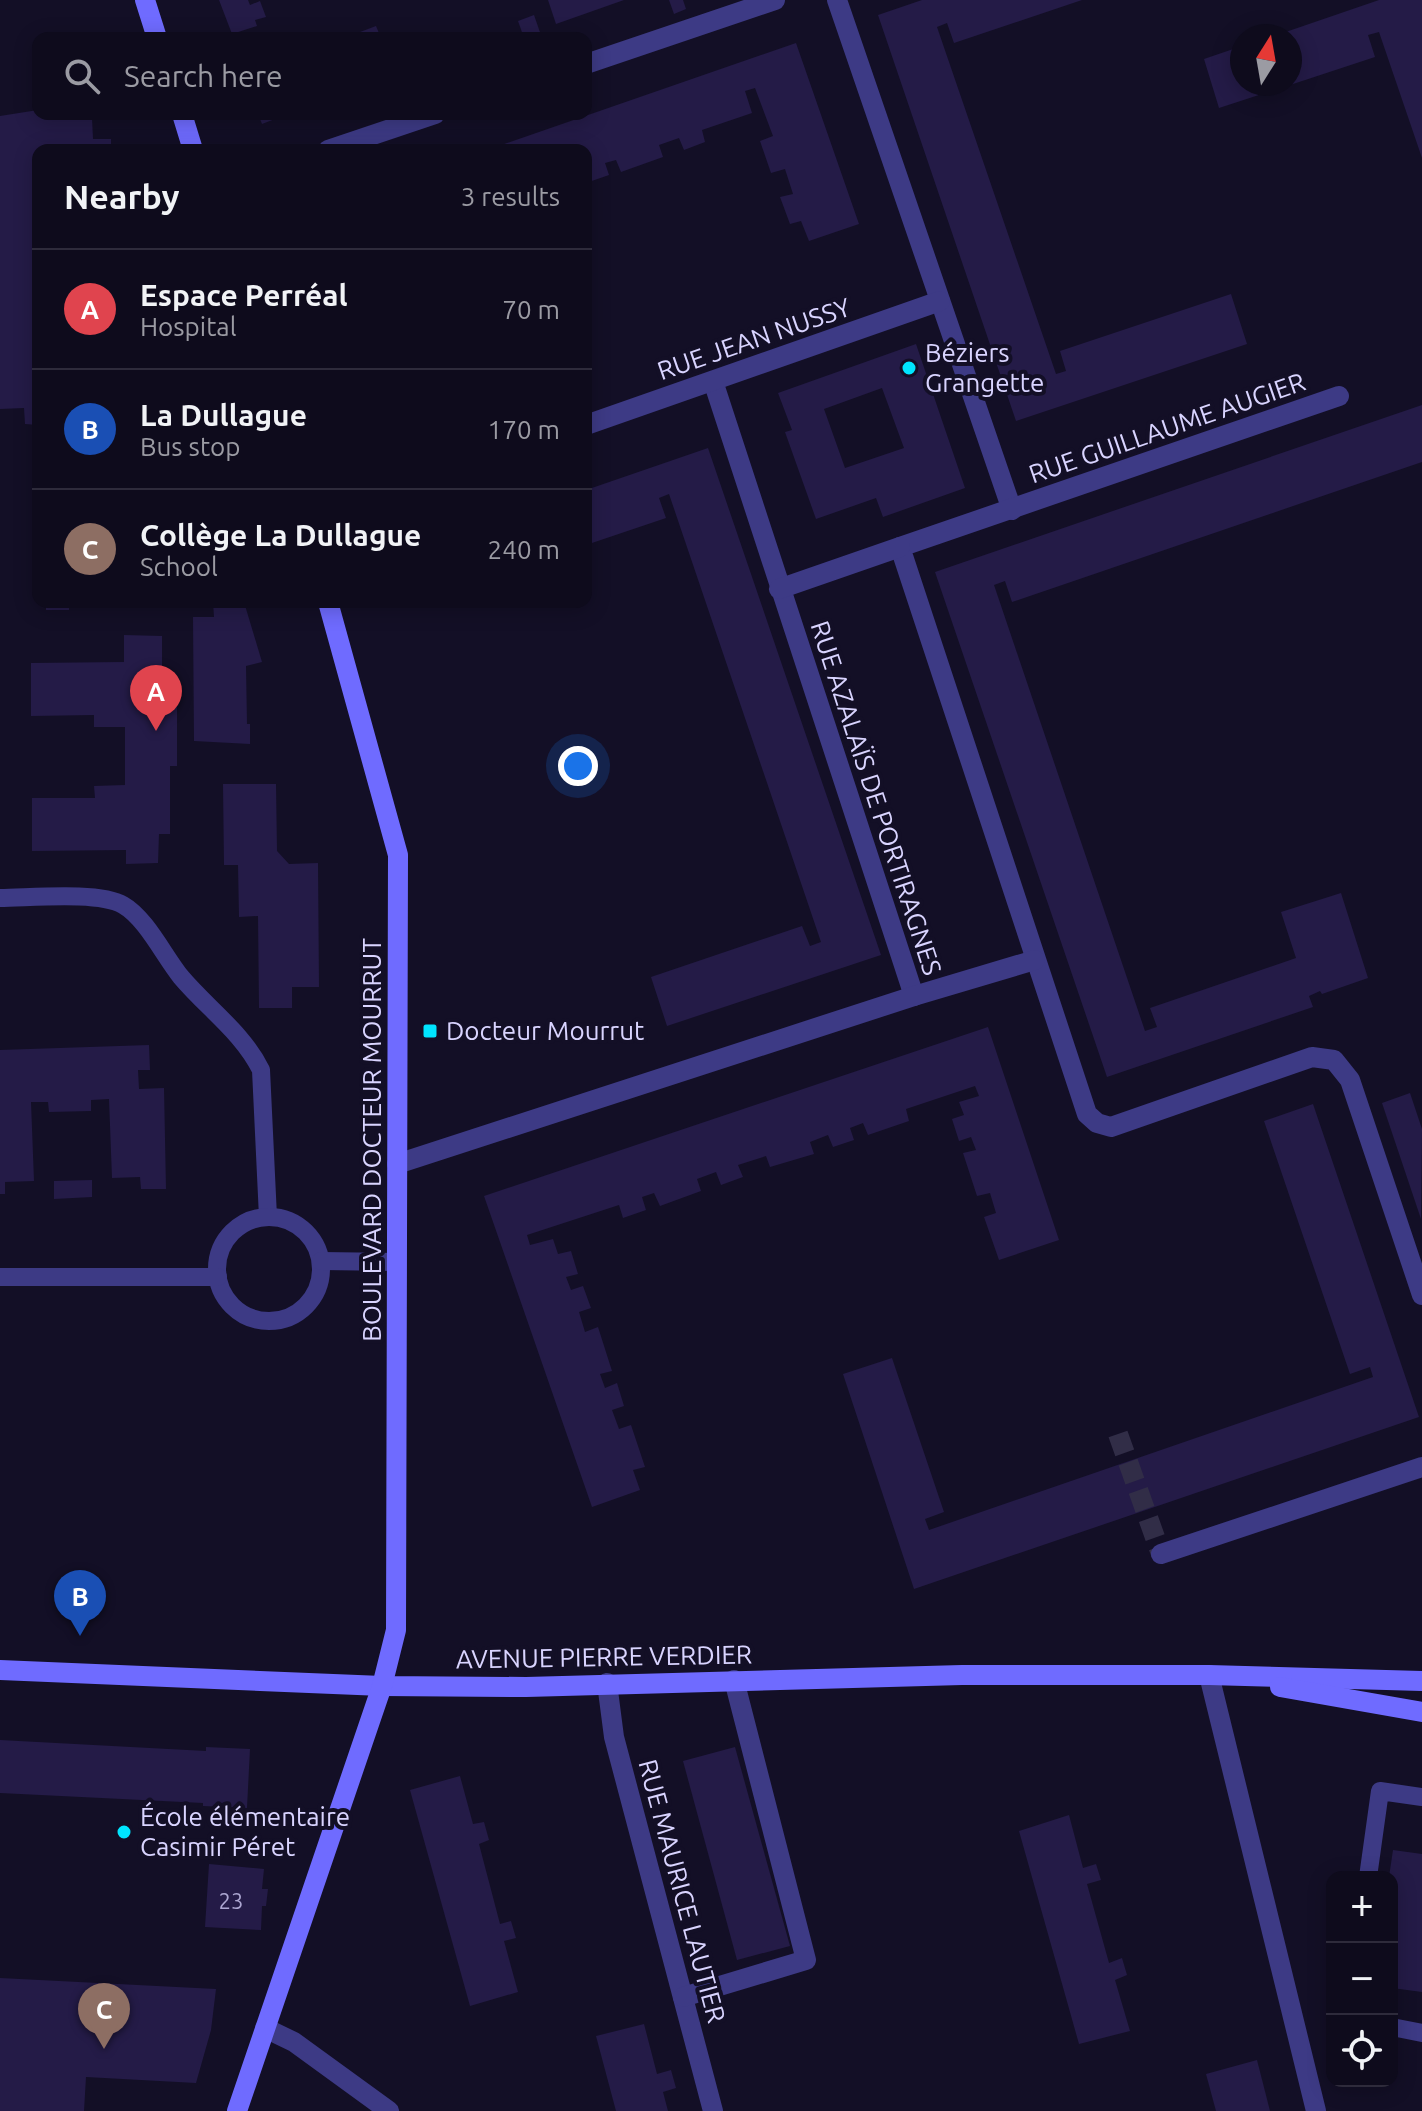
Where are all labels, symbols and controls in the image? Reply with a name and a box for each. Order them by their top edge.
north arrow [1230,24,1302,96]
search box [32,32,592,120]
icon: search [60,54,104,98]
text: Search here [124,59,283,93]
text: Nearby [64,177,179,215]
text: 3 results [461,182,560,211]
text: Espace Perréal [140,278,348,312]
street label: RUE JEAN NUSSY [653,292,854,385]
text: A [81,295,99,324]
text: 70 m [502,295,560,324]
text: Hospital [140,312,237,341]
place label: Béziers Grangette [925,338,1044,397]
marker: Béziers Grangette [900,359,918,377]
street label: RUE GUILLAUME AUGIER [1025,367,1309,489]
text: La Dullague [140,398,307,432]
text: B [81,415,99,444]
text: 170 m [488,415,560,444]
text: Bus stop [140,432,240,461]
text: Collège La Dullague [140,518,421,552]
text: C [82,535,98,564]
text: 240 m [488,535,560,564]
text: School [140,552,218,581]
street label: RUE AZALAÏS DE PORTIRAGNES [805,617,948,979]
pin: A [130,665,182,731]
your location [558,746,598,786]
street label: BOULEVARD DOCTEUR MOURRUT [357,938,386,1342]
place label: Docteur Mourrut [446,1016,644,1045]
marker: Docteur Mourrut [421,1022,439,1040]
pin: B [54,1570,106,1636]
street label: AVENUE PIERRE VERDIER [456,1639,752,1674]
street label: RUE MAURICE LAUTIER [633,1756,732,2026]
place label: École élémentaire Casimir Péret [140,1801,350,1861]
marker: École élémentaire Casimir Péret [115,1823,133,1841]
map controls [1326,1871,1398,2087]
button: + [1326,1871,1398,1943]
house number: 23 [219,1888,243,1913]
button: − [1326,1943,1398,2015]
pin: C [78,1983,130,2049]
button: locate [1326,2015,1398,2087]

